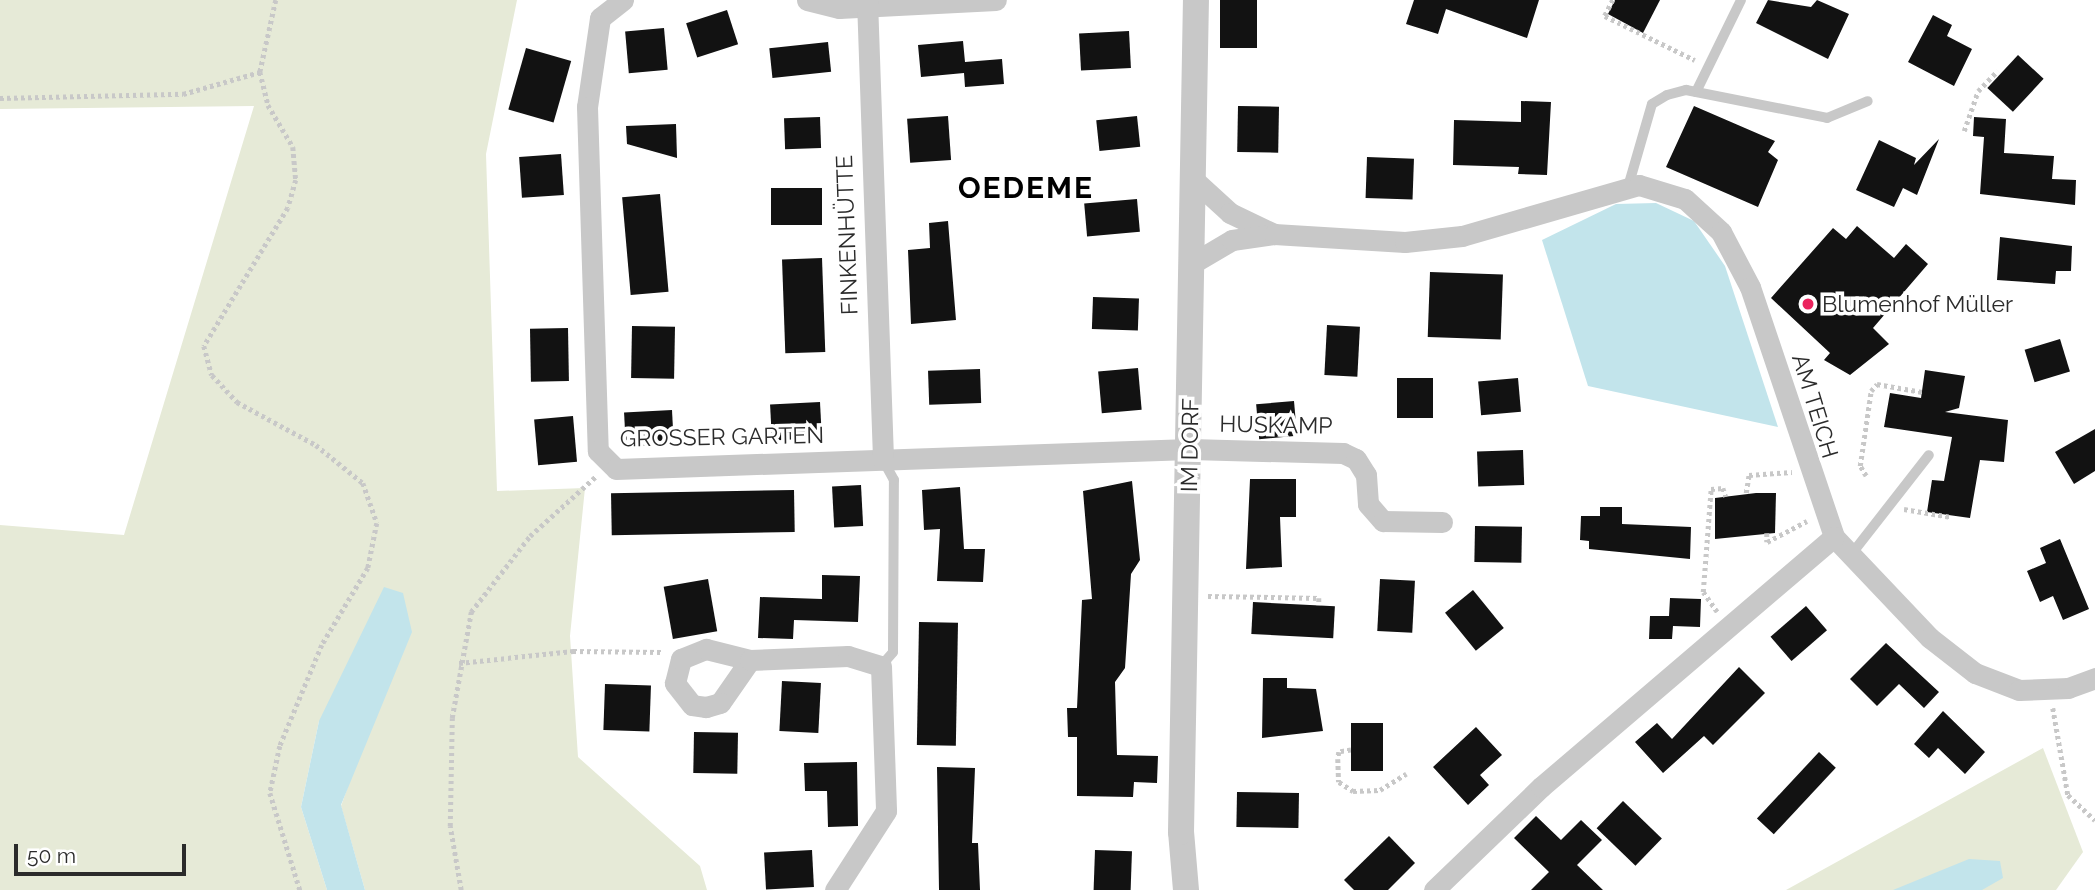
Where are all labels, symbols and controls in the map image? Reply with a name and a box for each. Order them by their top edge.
street label: FINKENHÜTTE [830,155,864,315]
district label: OEDEME [959,170,1093,206]
place label: Blumenhof Müller [1822,290,2014,318]
marker: Blumenhof Müller [1800,296,1816,312]
street label: AM TEICH [1786,350,1844,462]
street label: IM DORF [1175,398,1205,492]
street label: HUSKAMP [1219,410,1333,440]
street label: GROSSER GARTEN [620,421,824,453]
scale bar [18,830,189,874]
text: 50 m [27,843,76,868]

